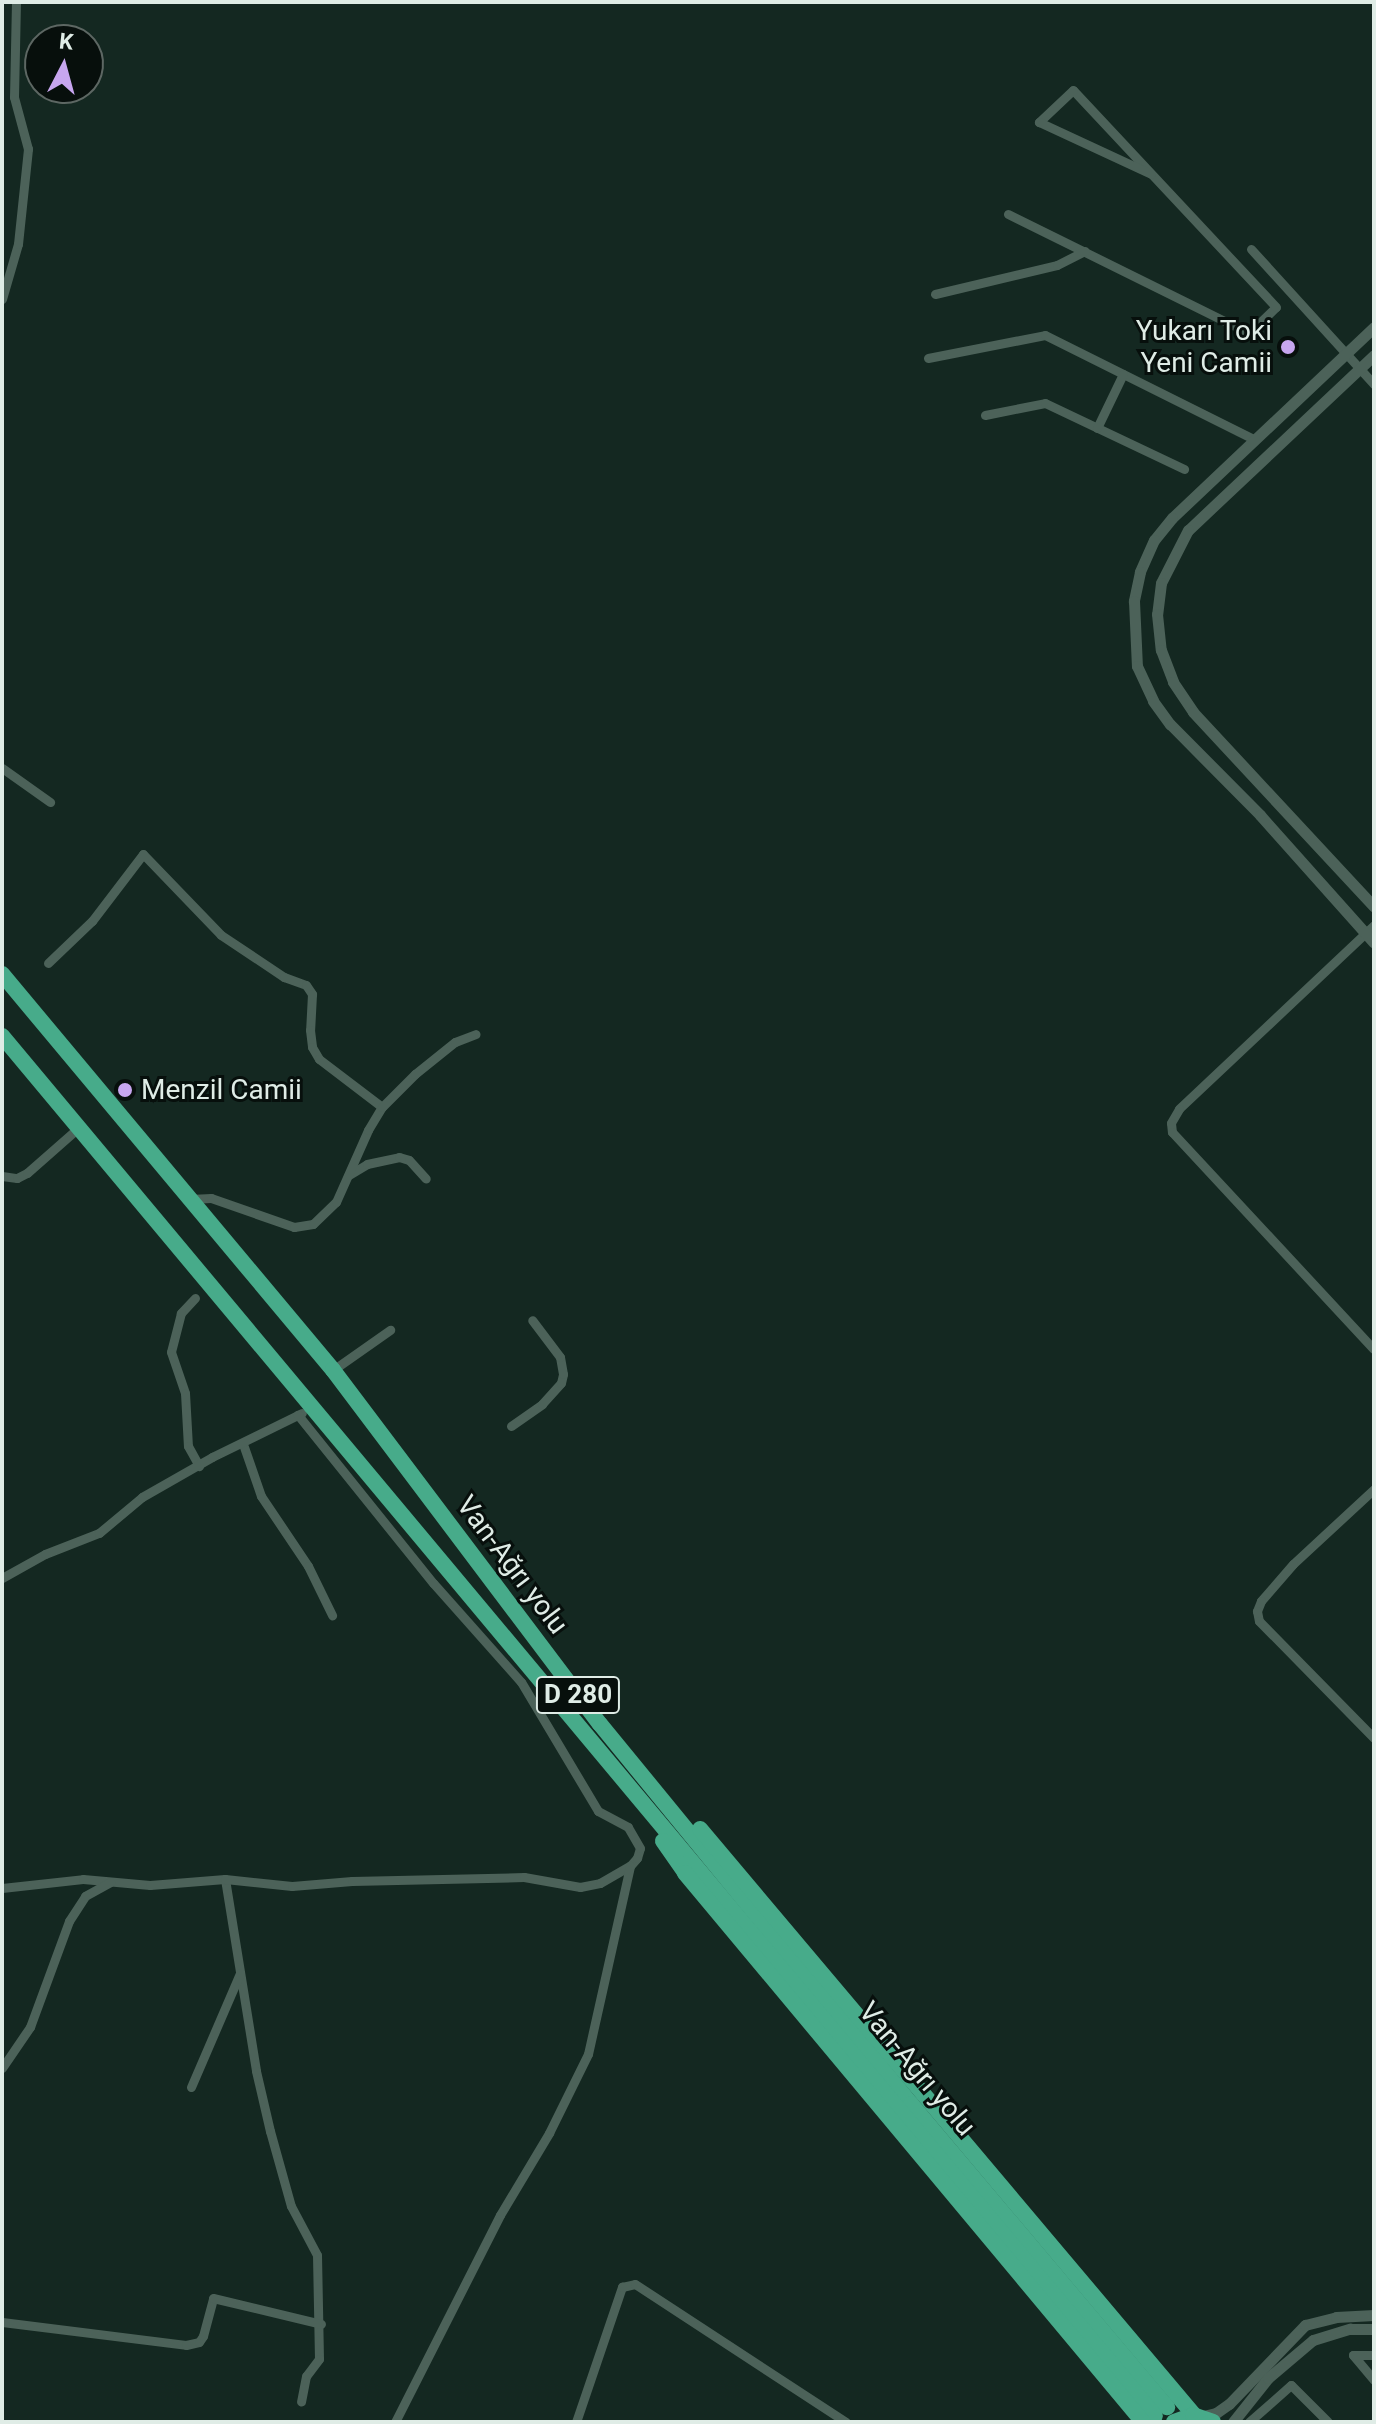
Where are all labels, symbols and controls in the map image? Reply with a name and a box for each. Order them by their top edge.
north arrow [24,24,104,104]
text: K [58,28,75,55]
place label: Yukarı Toki Yeni Camii [1135,314,1272,380]
marker: Yukarı Toki Yeni Camii [1279,338,1297,356]
place label: Menzil Camii [141,1073,302,1107]
marker: Menzil Camii [116,1081,134,1099]
street label: Van-Ağrı yolu [449,1489,575,1641]
road number: D 280 [534,1673,622,1717]
street label: Van-Ağrı yolu [851,1995,983,2143]

